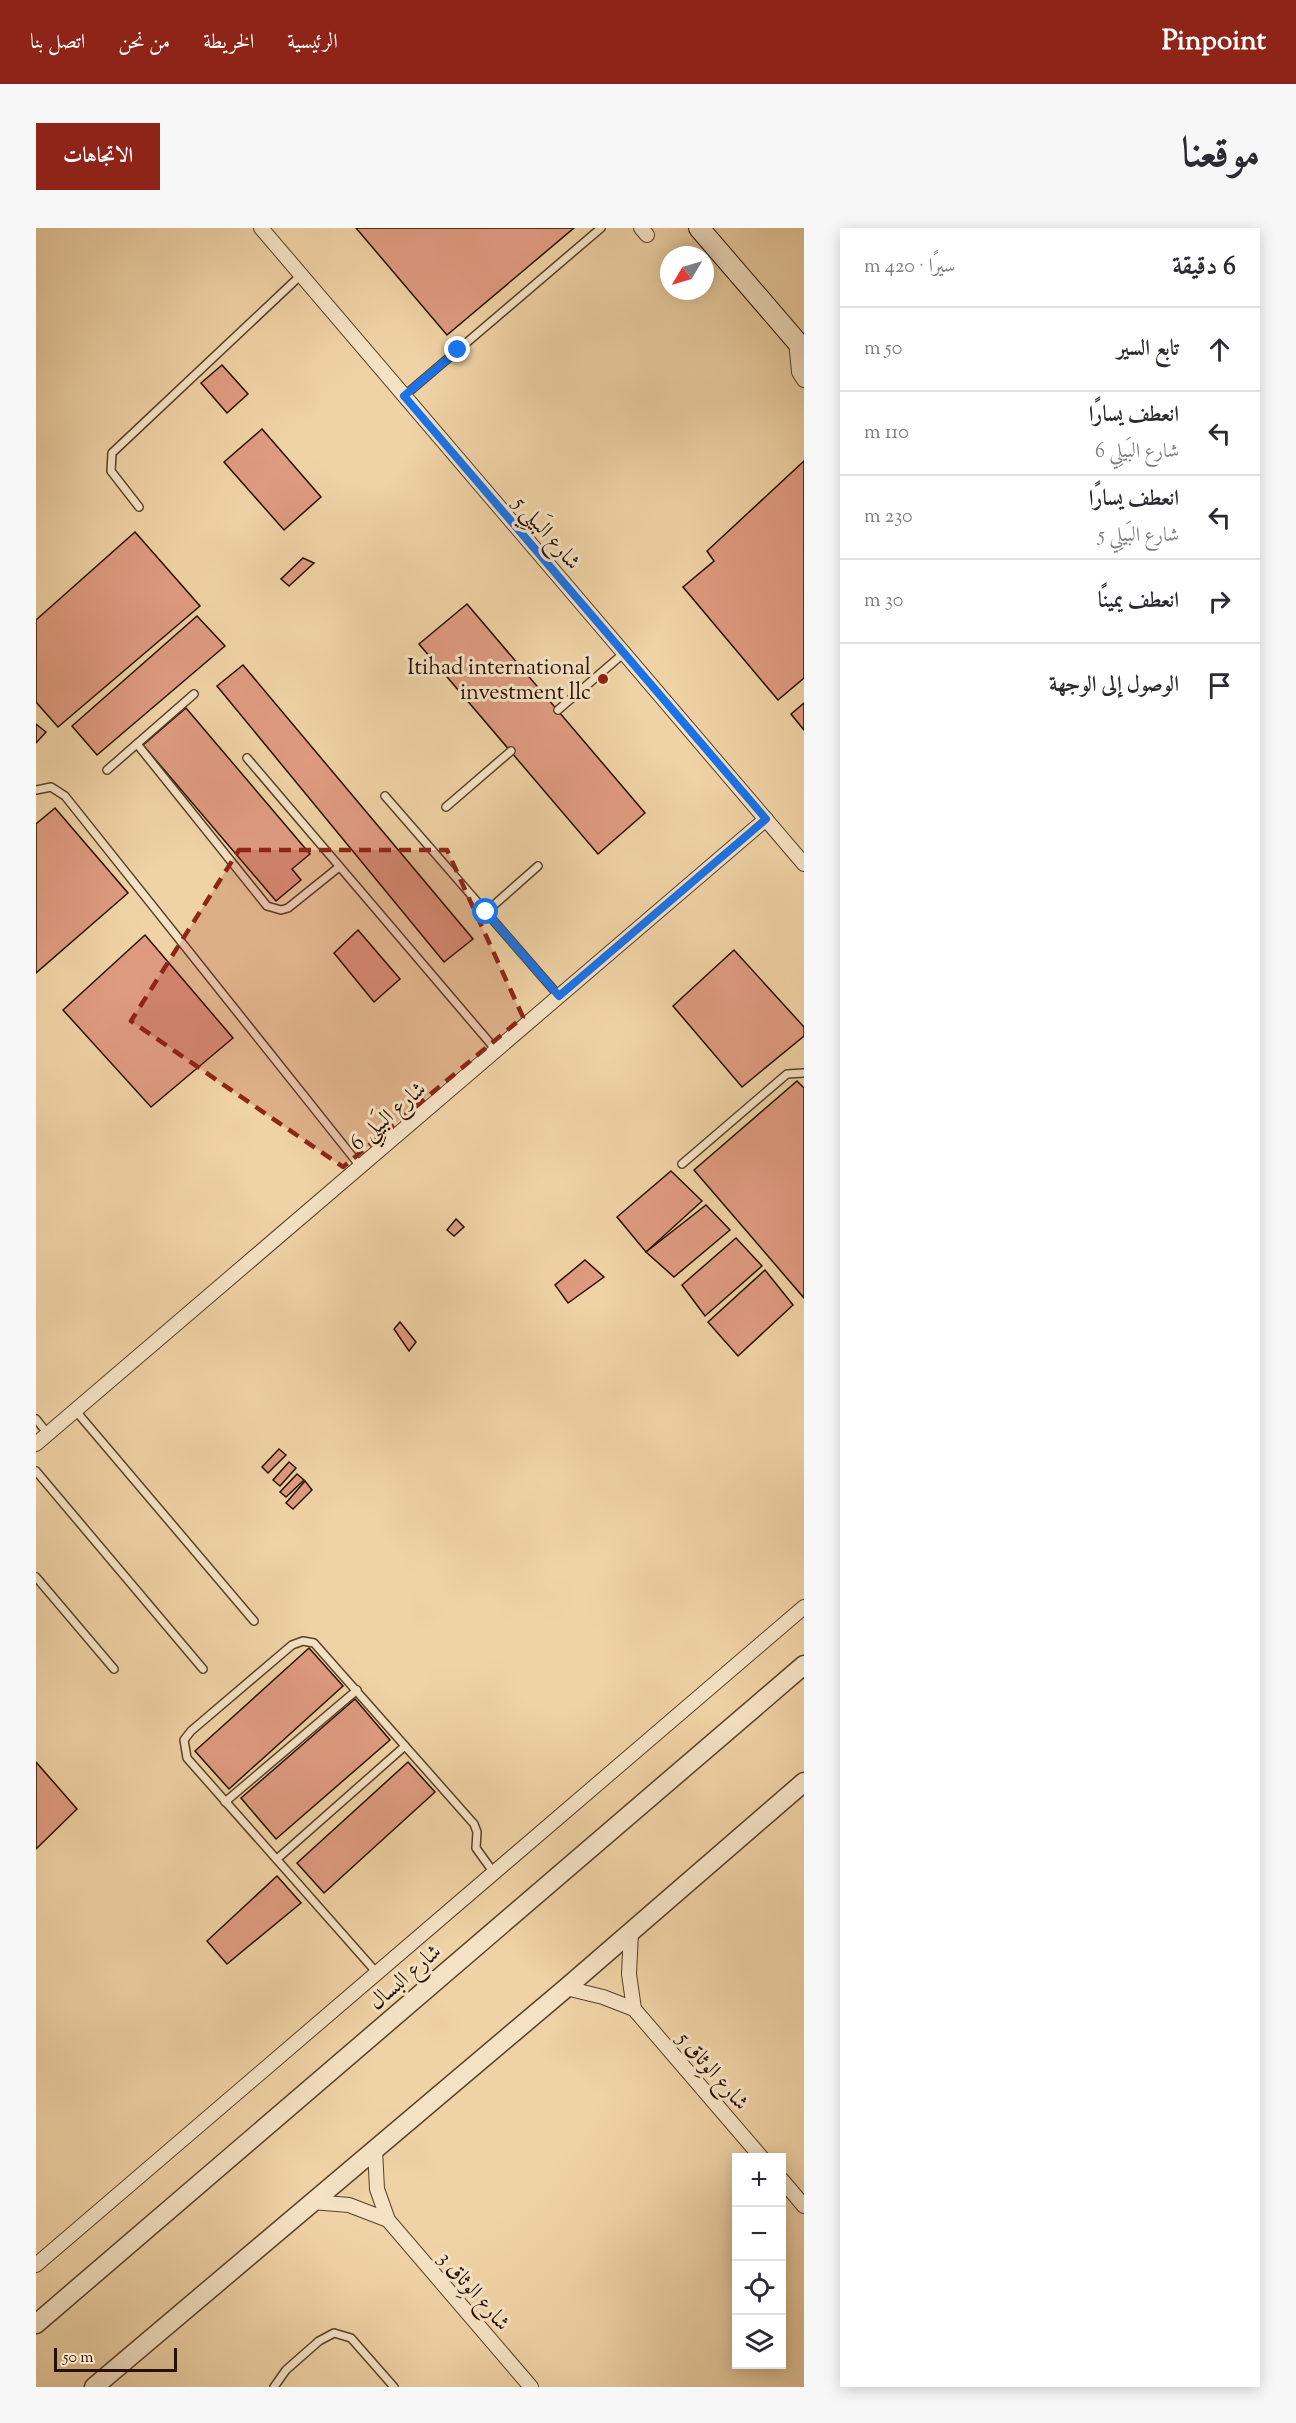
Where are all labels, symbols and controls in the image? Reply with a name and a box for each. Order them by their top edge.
text: Pinpoint [1162,22,1266,62]
text: اتصل بنا [30,28,85,58]
text: من نحن [118,28,170,58]
text: الخريطة [203,28,254,58]
text: الرئيسية [287,28,338,58]
button: الاتجاهات [36,123,160,190]
text: موقعنا [1182,126,1260,186]
north arrow [660,246,714,300]
text: 6 دقيقة [1172,249,1236,286]
text: سيرًا · 420 m [864,253,955,282]
icon: ahead [1203,333,1236,366]
text: تابع السير [1117,334,1179,366]
text: 50 m [864,335,902,364]
route end [444,336,470,362]
text: انعطف يسارًا [1089,400,1179,432]
icon: left [1203,417,1236,450]
text: 110 m [864,419,909,448]
text: شارع البَيلِي 6 [1095,438,1179,467]
text: انعطف يسارًا [1089,484,1179,516]
street label: شارع البَيلِي 5 [501,487,589,580]
icon: left [1203,501,1236,534]
text: 230 m [864,503,913,532]
text: شارع البَيلِي 5 [1098,522,1179,551]
icon: right [1203,585,1236,618]
text: انعطف يمينًا [1098,586,1179,618]
text: 30 m [864,587,903,616]
place label: Itihad international investment llc [407,653,591,710]
icon: arrive [1203,669,1236,702]
text: الوصول إلى الوجهة [1049,670,1179,702]
marker: Itihad international investment llc [596,672,610,686]
route start [472,898,498,924]
street label: شارع البَيلِي 6 [342,1073,436,1162]
street label: شارع البسال [362,1937,450,2019]
street label: شارع الوِثاق 5 [667,2024,755,2119]
map controls [732,2153,786,2369]
button: + [732,2153,786,2207]
button: − [732,2207,786,2261]
street label: شارع الوِثاق 3 [429,2245,517,2339]
button: locate [732,2261,786,2315]
button: layers [732,2315,786,2369]
scale bar [54,2345,177,2372]
text: 50 m [63,2347,94,2370]

